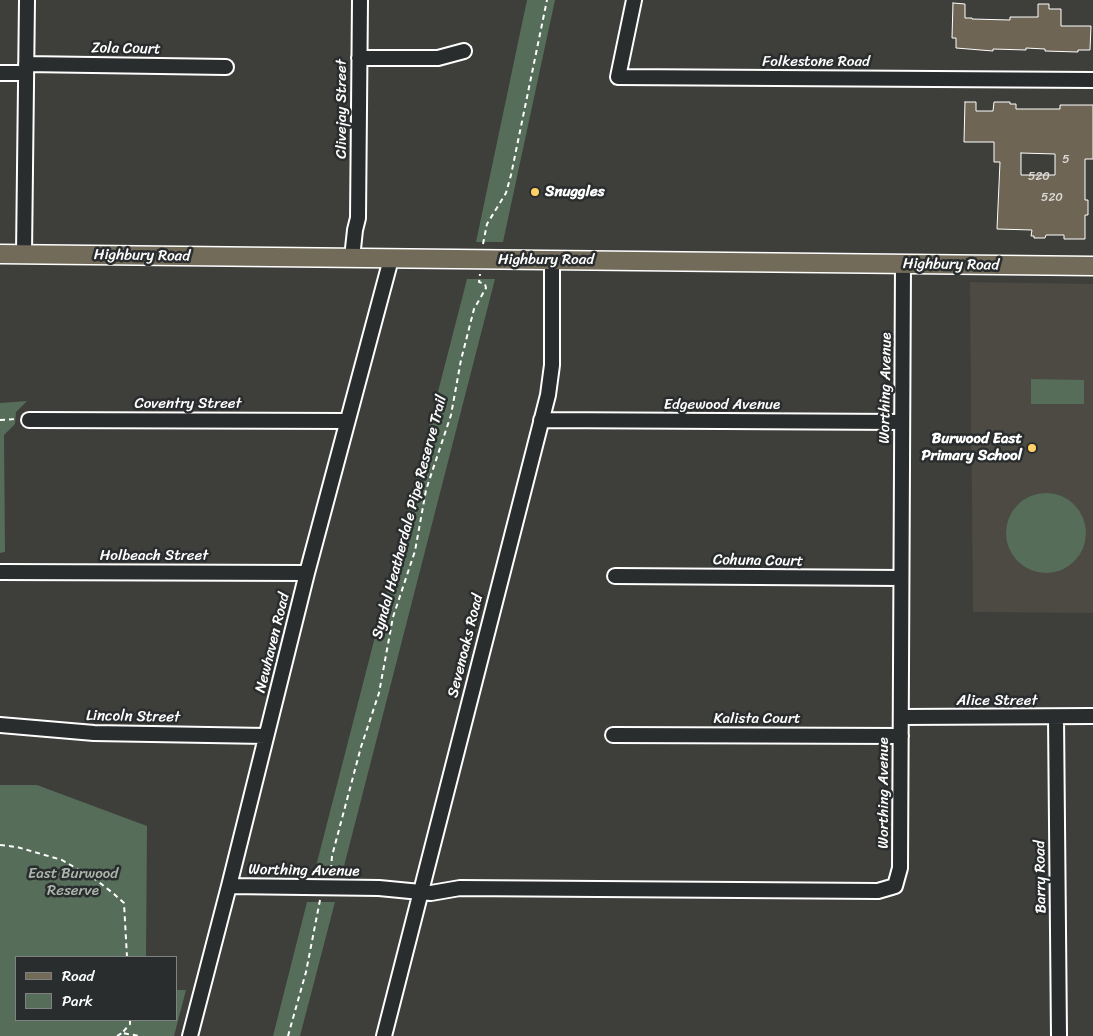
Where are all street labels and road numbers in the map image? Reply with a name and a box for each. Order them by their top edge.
street label: Zola Court [91,39,161,59]
street label: Folkestone Road [762,53,870,71]
street label: Clivejay Street [333,59,351,159]
street label: Highbury Road [94,246,190,266]
street label: Highbury Road [498,251,594,269]
street label: Highbury Road [903,255,999,275]
street label: Worthing Avenue [876,332,896,444]
street label: Syndal Heatherdale Pipe Reserve Trail [369,393,451,641]
street label: Coventry Street [134,395,242,413]
street label: Edgewood Avenue [664,396,780,414]
street label: Holbeach Street [100,547,208,565]
street label: Cohuna Court [713,551,803,571]
street label: Newhaven Road [252,591,294,695]
street label: Sevenoaks Road [444,593,488,699]
street label: Alice Street [957,692,1037,710]
street label: Lincoln Street [86,707,180,727]
street label: Kalista Court [713,710,801,728]
street label: Worthing Avenue [875,737,893,849]
street label: Barry Road [1031,840,1051,914]
street label: Worthing Avenue [248,861,360,881]

